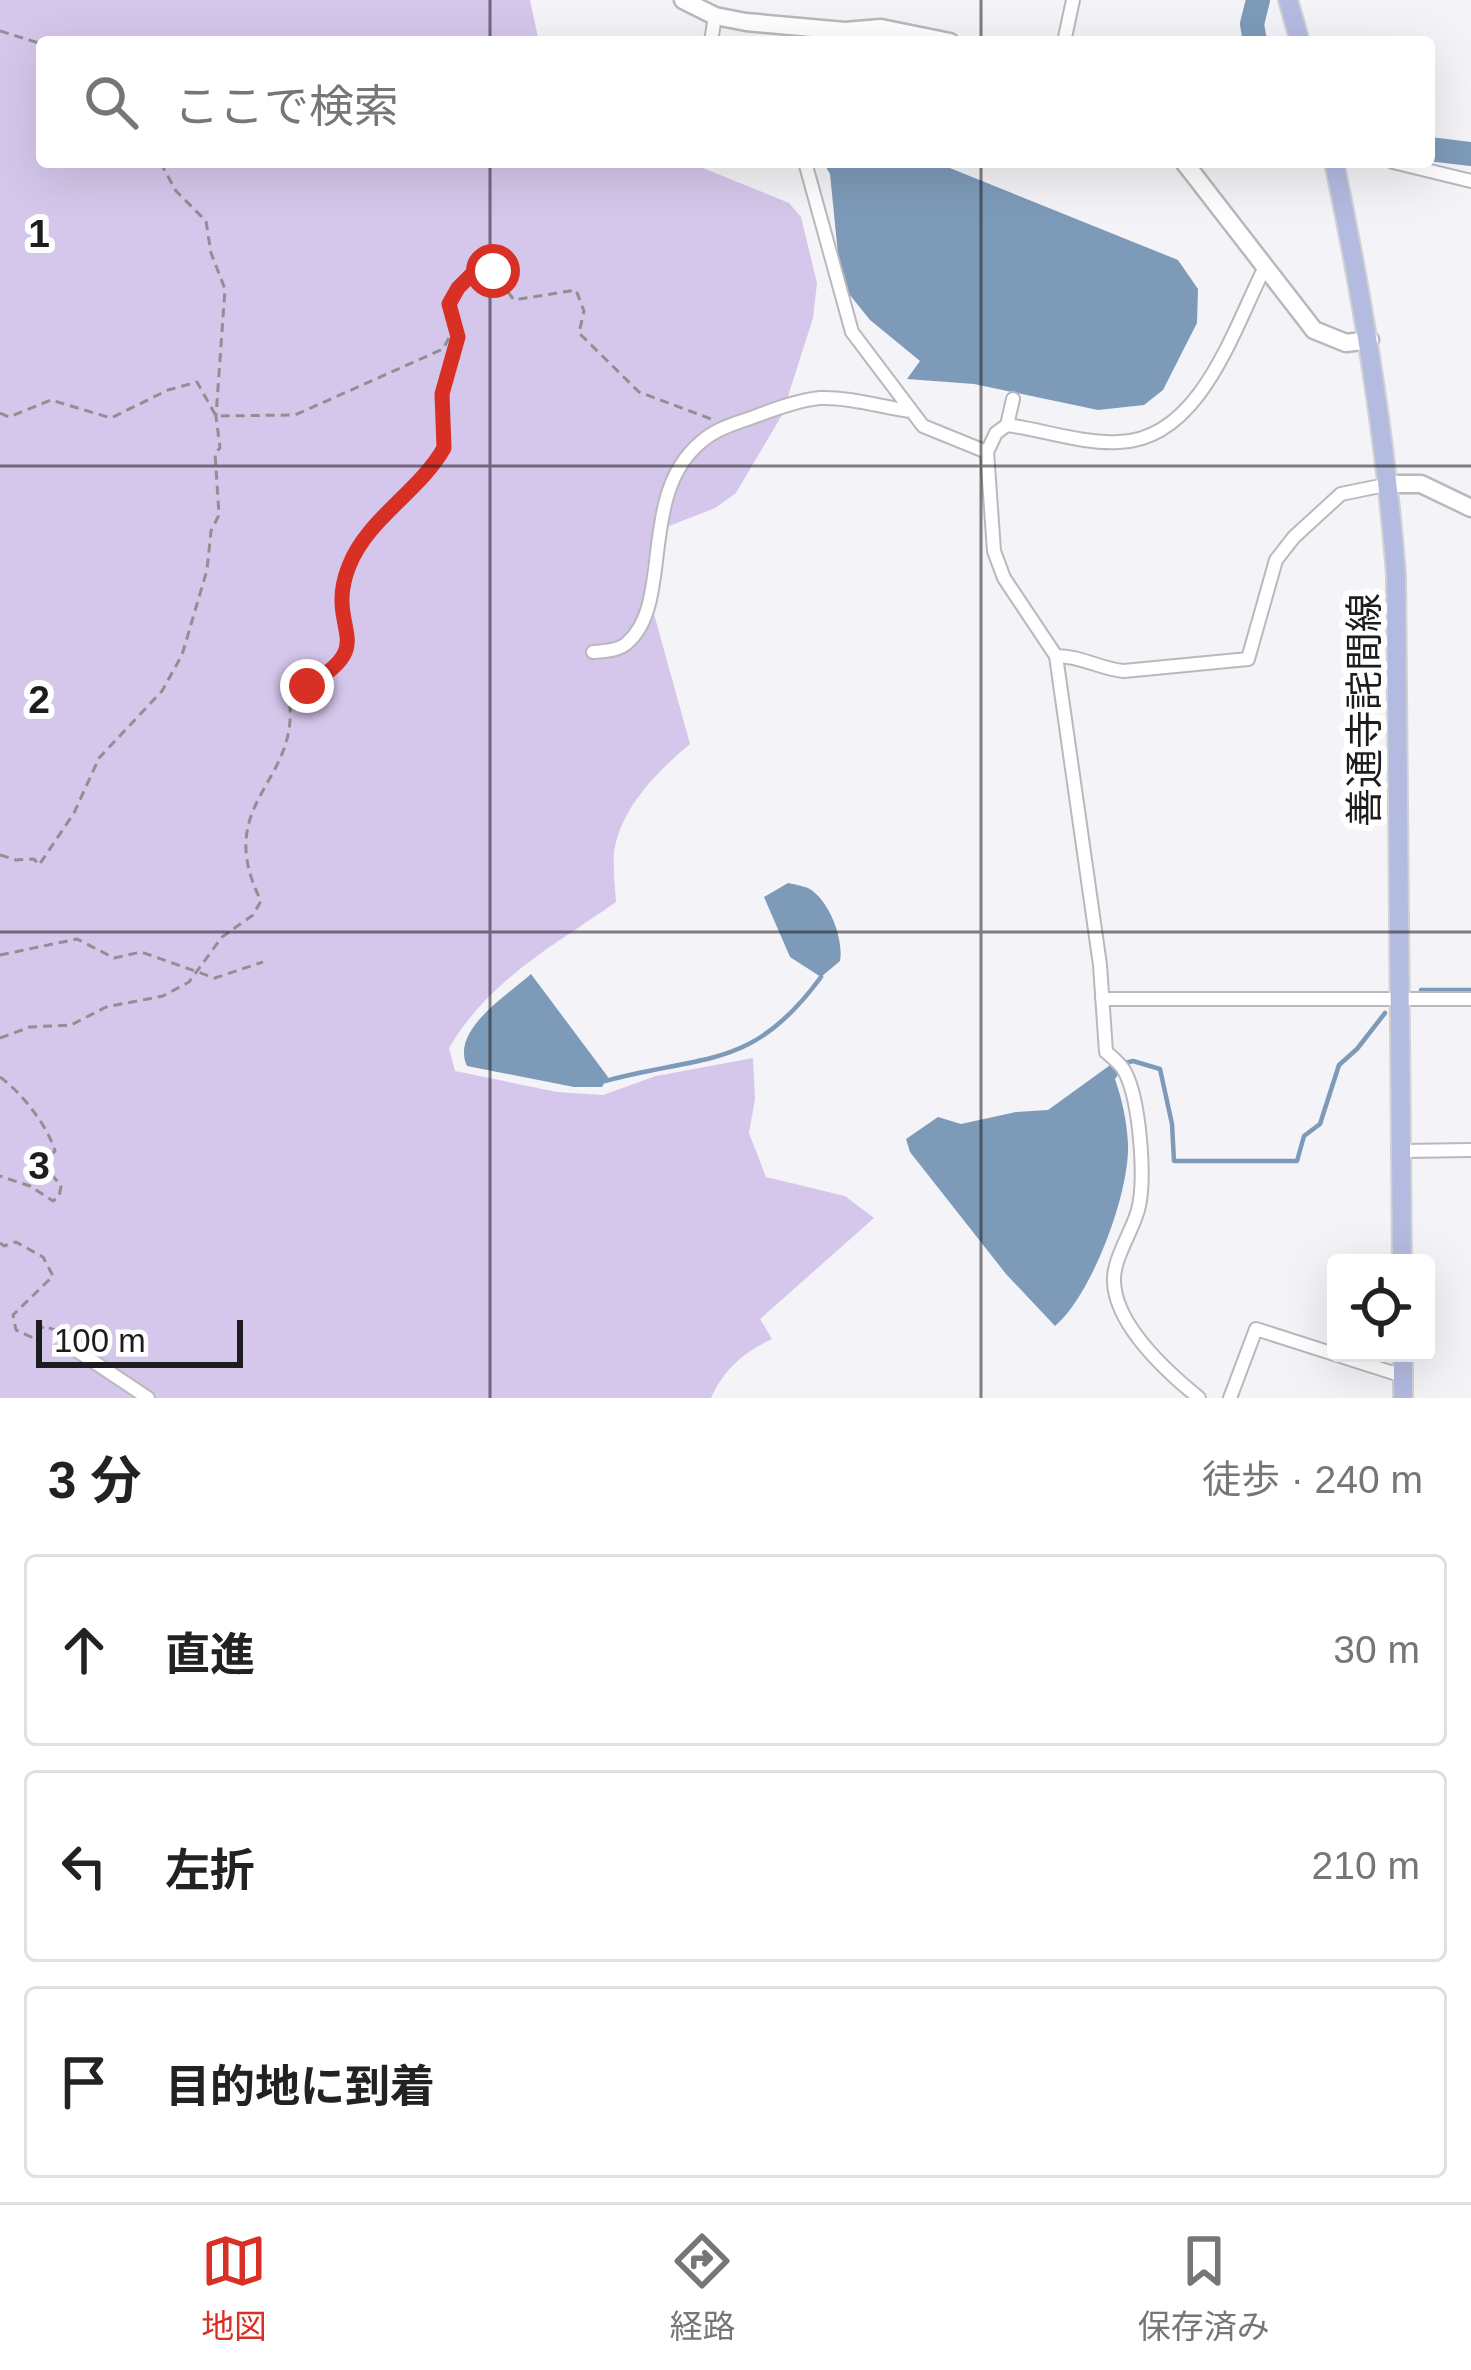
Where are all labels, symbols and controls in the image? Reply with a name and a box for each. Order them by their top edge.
search box [36,36,1435,168]
icon: search [78,69,144,135]
text: ここで検索 [174,81,399,132]
text: 1 [28,212,50,255]
route start [466,244,520,298]
street label: 善通寺詫間線 [1343,593,1386,827]
route end [280,659,334,713]
text: 2 [28,678,50,721]
text: 3 [28,1144,50,1187]
map controls [1327,1254,1435,1362]
button: locate [1327,1254,1435,1362]
scale bar [36,1314,243,1367]
text: 100 m [54,1322,146,1359]
text: 3 分 [48,1452,142,1509]
text: 徒歩 · 240 m [1202,1458,1423,1501]
icon: ahead [51,1617,117,1683]
text: 30 m [1333,1628,1420,1671]
text: 直進 [165,1629,255,1680]
icon: left [51,1833,117,1899]
text: 210 m [1312,1844,1420,1887]
text: 左折 [165,1845,255,1896]
icon: arrive [51,2049,117,2115]
text: 目的地に到着 [165,2061,435,2112]
tab: 地図 [201,2228,267,2348]
tab: 経路 [669,2228,735,2348]
tab: 保存済み [1138,2228,1270,2348]

